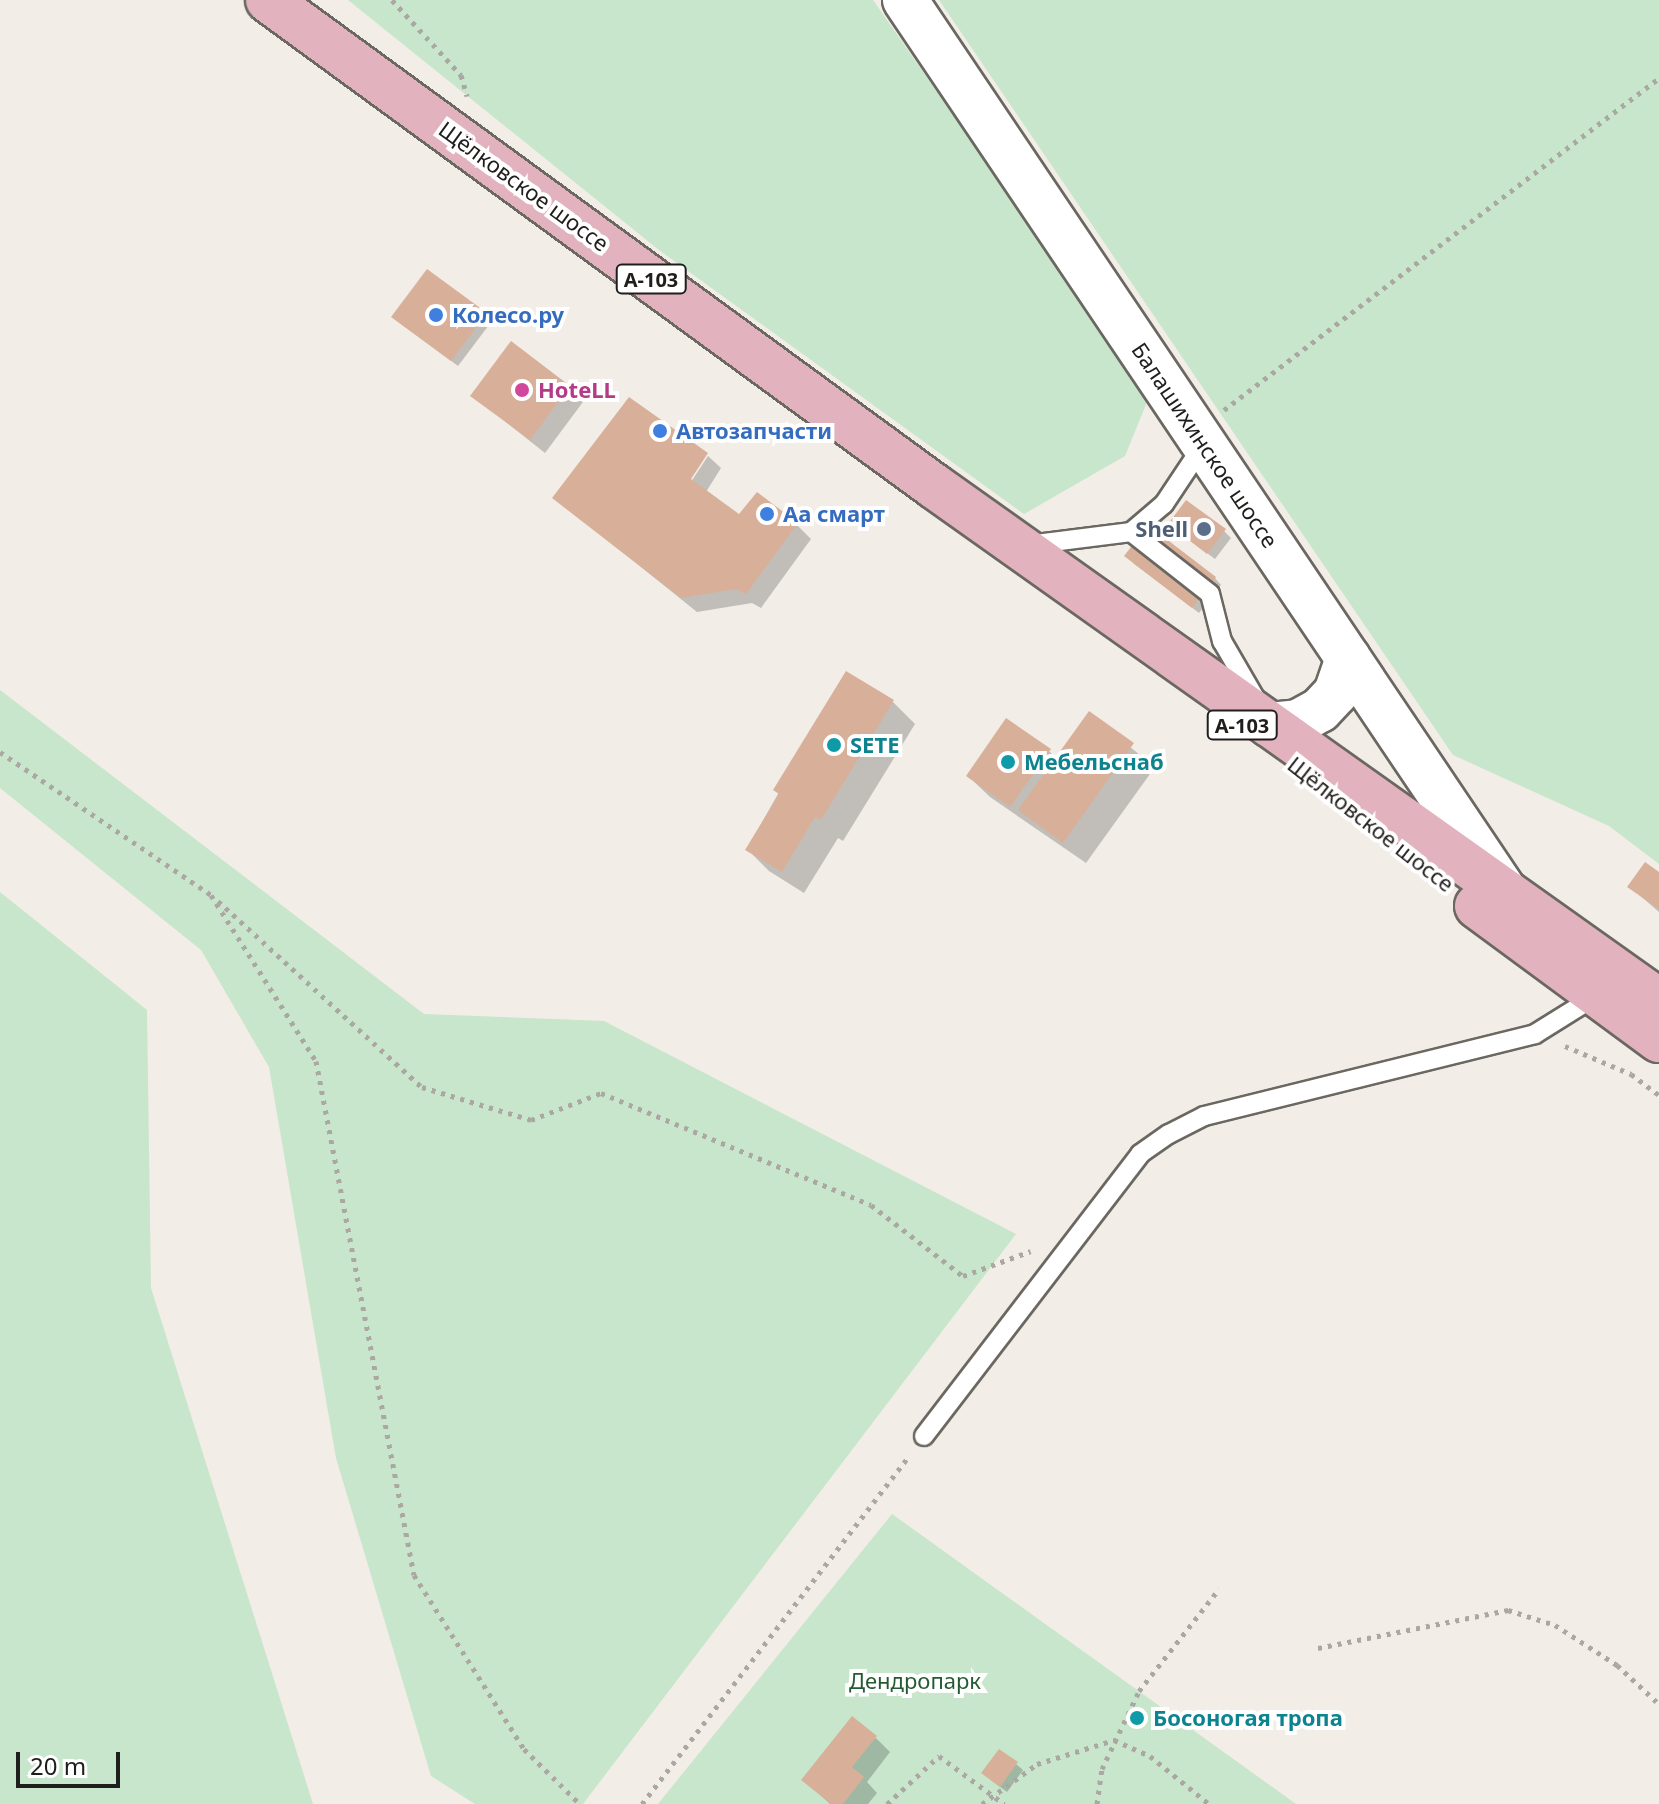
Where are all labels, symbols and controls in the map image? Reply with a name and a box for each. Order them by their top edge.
street label: Щёлковское шоссе [434,116,614,256]
road number: А-103 [615,263,687,295]
place label: Колесо.ру [452,302,564,328]
marker: Колесо.ру [427,306,445,324]
street label: Балашихинское шоссе [1126,337,1284,553]
place label: HoteLL [538,377,616,403]
marker: HoteLL [513,381,531,399]
place label: Автозапчасти [676,418,832,444]
marker: Автозапчасти [651,422,669,440]
place label: Аа смарт [783,501,885,527]
marker: Аа смарт [758,505,776,523]
place label: Shell [1135,516,1188,542]
marker: Shell [1195,520,1213,538]
road number: А-103 [1206,709,1278,741]
place label: SETE [850,732,899,758]
marker: SETE [825,736,843,754]
place label: Мебельснаб [1024,749,1164,775]
street label: Щёлковское шоссе [1283,751,1459,897]
marker: Мебельснаб [999,753,1017,771]
park label: Дендропарк [849,1668,981,1694]
place label: Босоногая тропа [1153,1705,1343,1731]
marker: Босоногая тропа [1128,1709,1146,1727]
scale bar [20,1736,124,1786]
text: 20 m [30,1749,86,1782]

